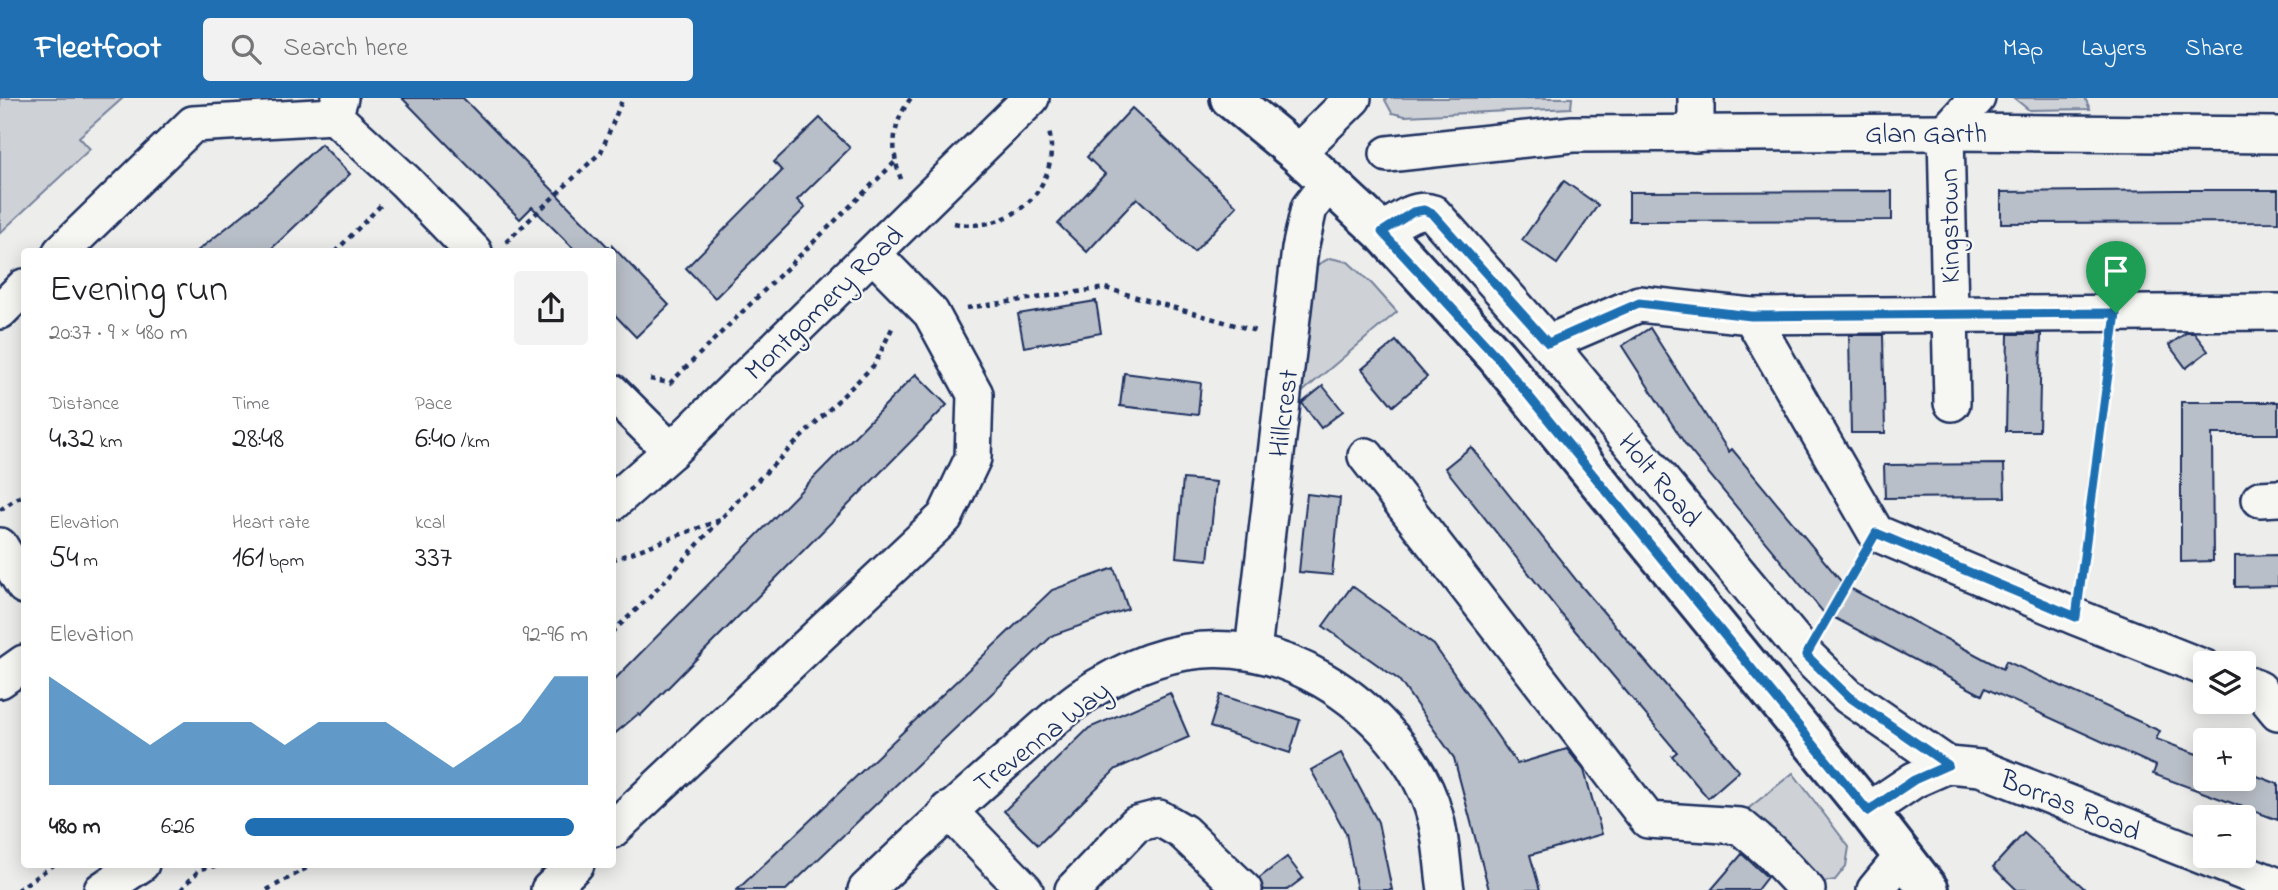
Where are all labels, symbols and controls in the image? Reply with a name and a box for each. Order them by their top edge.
search box [203,18,693,81]
text: Fleetfoot [35,25,161,73]
icon: search [227,30,265,68]
text: Search here [283,30,408,68]
text: Map [2003,32,2043,67]
text: Layers [2081,32,2147,67]
text: Share [2185,32,2243,67]
street label: Glan Garth [1865,115,1987,156]
street label: Kingstown [1930,168,1973,284]
street label: Montgomery Road [736,217,915,392]
pin [2086,241,2146,313]
icon: arrive [2097,252,2135,290]
text: Evening run [49,263,228,319]
button: share [514,271,588,345]
text: 20:37 · 9 × 480 m [49,317,188,350]
street label: Hillcrest [1260,367,1311,460]
text: Distance [49,391,119,418]
text: Time [232,391,270,418]
text: Pace [415,391,452,418]
text: 4.32 [49,418,95,462]
text: 28:48 [232,418,284,462]
text: 6:40 [415,418,456,462]
street label: Holt Road [1607,425,1710,538]
text: km [95,429,123,456]
text: /km [456,429,490,456]
text: Elevation [49,510,119,537]
text: Heart rate [232,510,310,537]
text: kcal [415,510,445,537]
text: 54 [49,537,79,581]
text: 161 [232,537,264,581]
text: 337 [415,537,452,581]
text: m [79,548,98,575]
text: bpm [264,548,304,575]
text: Elevation [49,619,134,652]
text: 92–96 m [522,619,588,652]
map controls [2193,651,2256,868]
button: layers [2193,651,2256,714]
street label: Trevenna Way [966,672,1120,805]
button: + [2193,728,2256,791]
street label: Borras Road [1992,760,2146,854]
button: − [2193,805,2256,868]
text: 480 m [49,811,101,844]
text: 6:26 [161,811,195,844]

